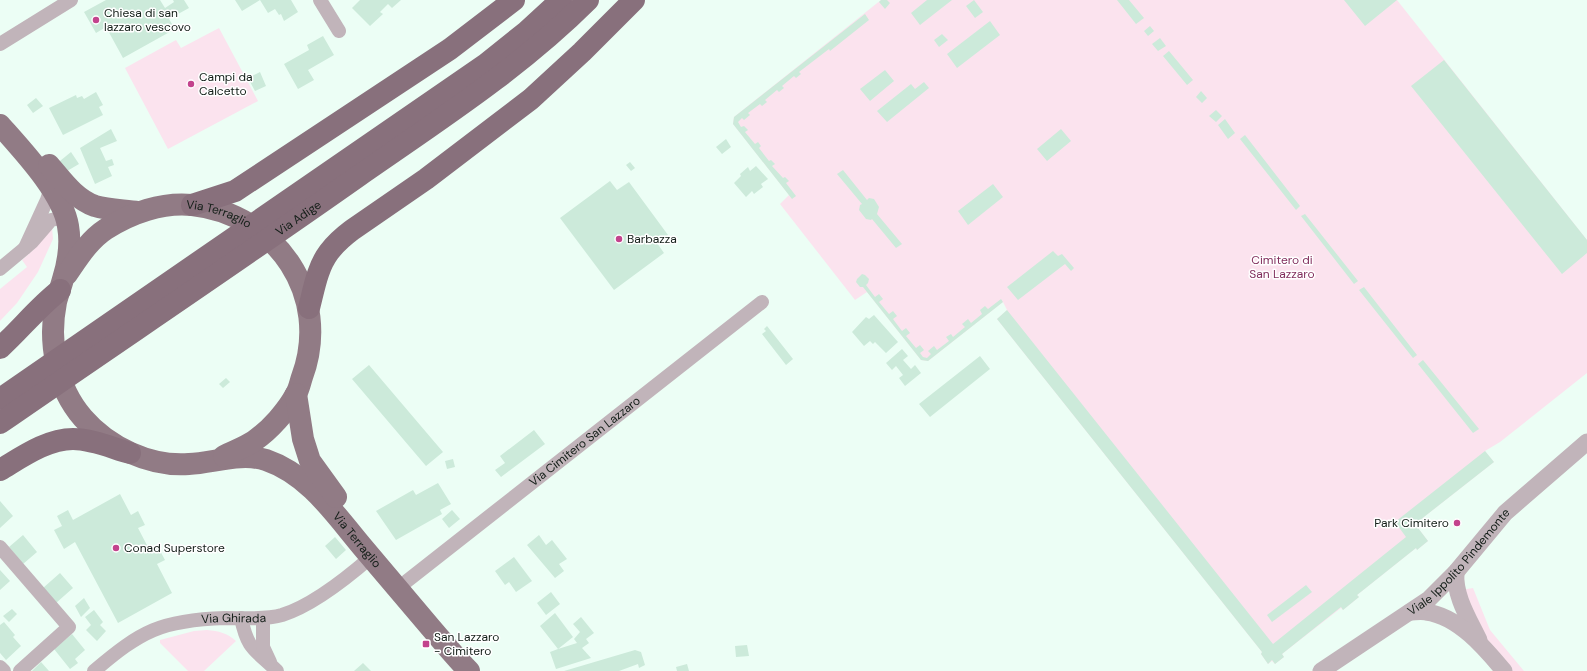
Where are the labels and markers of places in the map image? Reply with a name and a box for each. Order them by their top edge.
place label: Chiesa di san lazzaro vescovo [104,5,191,35]
marker: Chiesa di san lazzaro vescovo [91,15,101,25]
place label: Campi da Calcetto [199,69,252,99]
marker: Campi da Calcetto [186,79,196,89]
place label: Barbazza [627,231,677,247]
marker: Barbazza [614,234,624,244]
place label: Park Cimitero [1374,515,1449,531]
marker: Park Cimitero [1452,518,1462,528]
place label: Conad Superstore [124,540,225,556]
marker: Conad Superstore [111,543,121,553]
place label: San Lazzaro - Cimitero [434,629,499,659]
marker: San Lazzaro - Cimitero [421,639,431,649]

